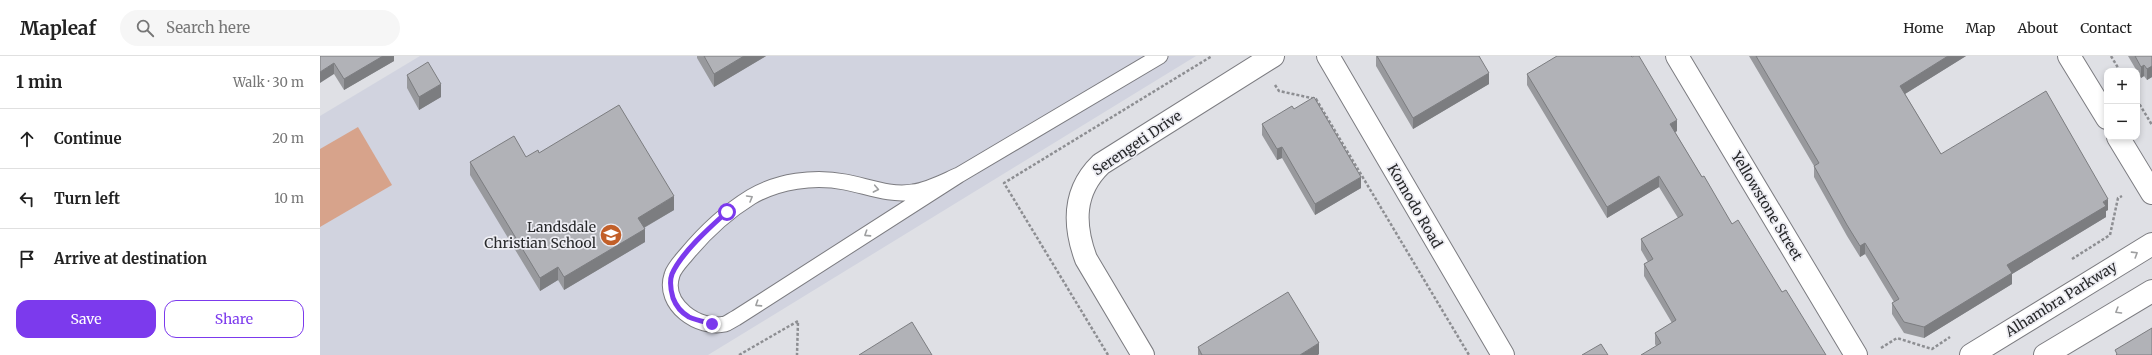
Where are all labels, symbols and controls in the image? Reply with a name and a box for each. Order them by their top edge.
search box [120,10,400,46]
text: Mapleaf [20,16,96,40]
icon: search [134,17,156,39]
text: Search here [166,18,250,37]
text: Home [1903,19,1944,37]
text: Map [1966,19,1995,37]
text: About [2017,19,2058,37]
text: Contact [2080,19,2132,37]
map controls [2104,68,2140,140]
button: + [2104,68,2140,104]
text: 1 min [16,71,62,93]
text: Walk · 30 m [233,74,304,91]
button: − [2104,104,2140,140]
street label: Serengeti Drive [1089,107,1185,179]
icon: ahead [16,128,38,150]
text: Continue [54,129,122,148]
text: 20 m [272,130,304,147]
street label: Yellowstone Street [1727,147,1807,264]
street label: Komodo Road [1384,161,1447,252]
one-way arrow [872,184,879,193]
icon: left [16,188,38,210]
text: Turn left [54,189,120,208]
text: 10 m [274,190,304,207]
one-way arrow [746,196,753,203]
route start [718,203,736,221]
place label: Landsdale Christian School [484,218,597,252]
school or university icon: Landsdale Christian School [598,222,624,248]
one-way arrow [864,229,871,237]
icon: arrive [16,248,38,270]
text: Arrive at destination [54,249,207,268]
one-way arrow [2131,251,2138,259]
street label: Alhambra Parkway [2001,257,2121,341]
one-way arrow [755,299,762,307]
button: Save [16,300,156,338]
button: Share [164,300,304,338]
one-way arrow [2115,306,2122,313]
route end [703,315,721,333]

